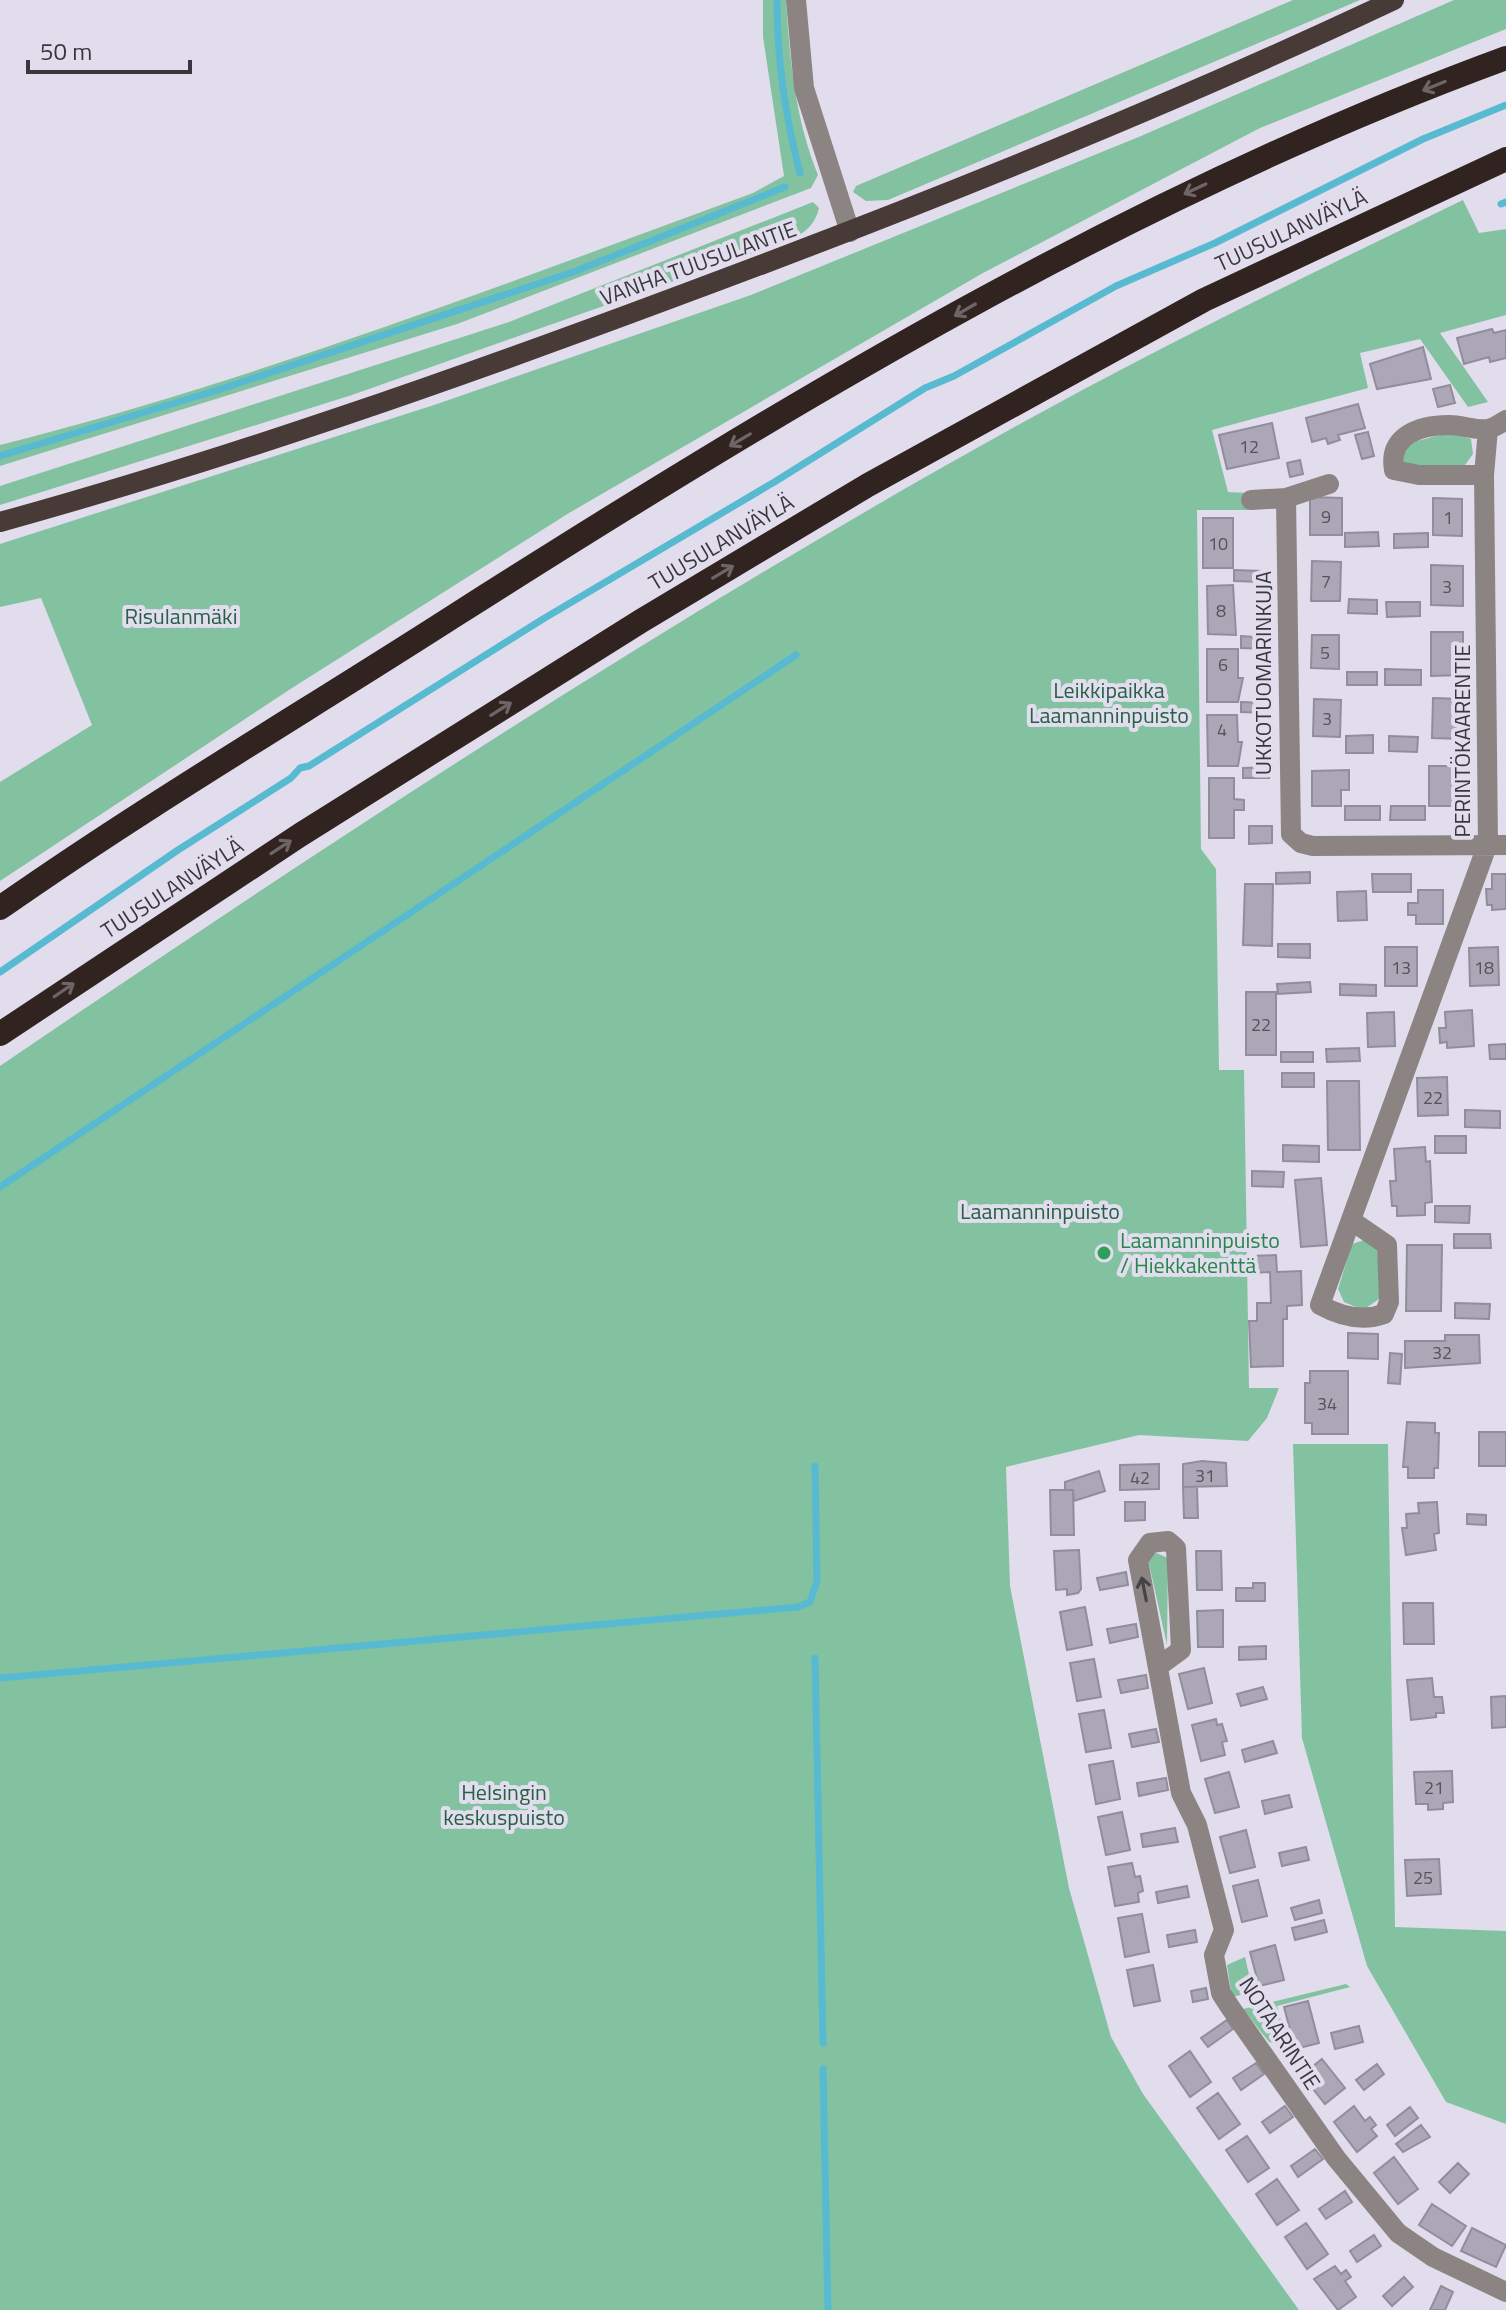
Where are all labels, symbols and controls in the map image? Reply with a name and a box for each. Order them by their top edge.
scale bar [28,24,190,74]
text: 50 m [40,33,92,69]
one-way arrow [1422,80,1446,95]
street label: TUUSULANVÄYLÄ [1209,180,1373,280]
one-way arrow [1183,182,1207,197]
street label: VANHA TUUSULANTIE [595,212,801,314]
one-way arrow [953,303,977,318]
one-way arrow [729,432,752,448]
house number: 12 [1239,433,1259,460]
street label: TUUSULANVÄYLÄ [642,485,800,599]
house number: 9 [1321,503,1331,530]
house number: 1 [1443,504,1453,531]
house number: 10 [1208,530,1228,557]
one-way arrow [711,564,734,580]
house number: 7 [1321,568,1331,595]
street label: UKKOTUOMARINKUJA [1246,571,1280,775]
house number: 3 [1442,573,1452,600]
house number: 8 [1216,597,1226,624]
park label: Risulanmäki [125,599,237,633]
house number: 5 [1320,639,1330,666]
street label: PERINTÖKAARENTIE [1445,644,1479,838]
house number: 6 [1218,651,1228,678]
park label: Leikkipaikka Laamanninpuisto [1029,673,1189,732]
one-way arrow [490,700,512,717]
house number: 3 [1322,705,1332,732]
house number: 4 [1217,716,1227,743]
street label: TUUSULANVÄYLÄ [94,829,250,947]
one-way arrow [270,839,292,856]
house number: 13 [1391,954,1411,981]
house number: 18 [1474,954,1494,981]
one-way arrow [53,982,75,998]
house number: 22 [1251,1011,1271,1038]
house number: 22 [1423,1084,1443,1111]
park label: Laamanninpuisto [960,1194,1120,1228]
place label: Laamanninpuisto / Hiekkakenttä [1120,1223,1280,1282]
marker: Laamanninpuisto / Hiekkakenttä [1095,1244,1113,1262]
house number: 32 [1432,1339,1452,1366]
house number: 34 [1317,1390,1337,1417]
house number: 31 [1195,1462,1215,1489]
house number: 42 [1130,1464,1150,1491]
one-way arrow [1136,1577,1151,1602]
house number: 21 [1424,1774,1444,1801]
park label: Helsingin keskuspuisto [443,1775,565,1834]
house number: 25 [1413,1864,1433,1891]
street label: NOTAARINTIE [1231,1970,1329,2096]

